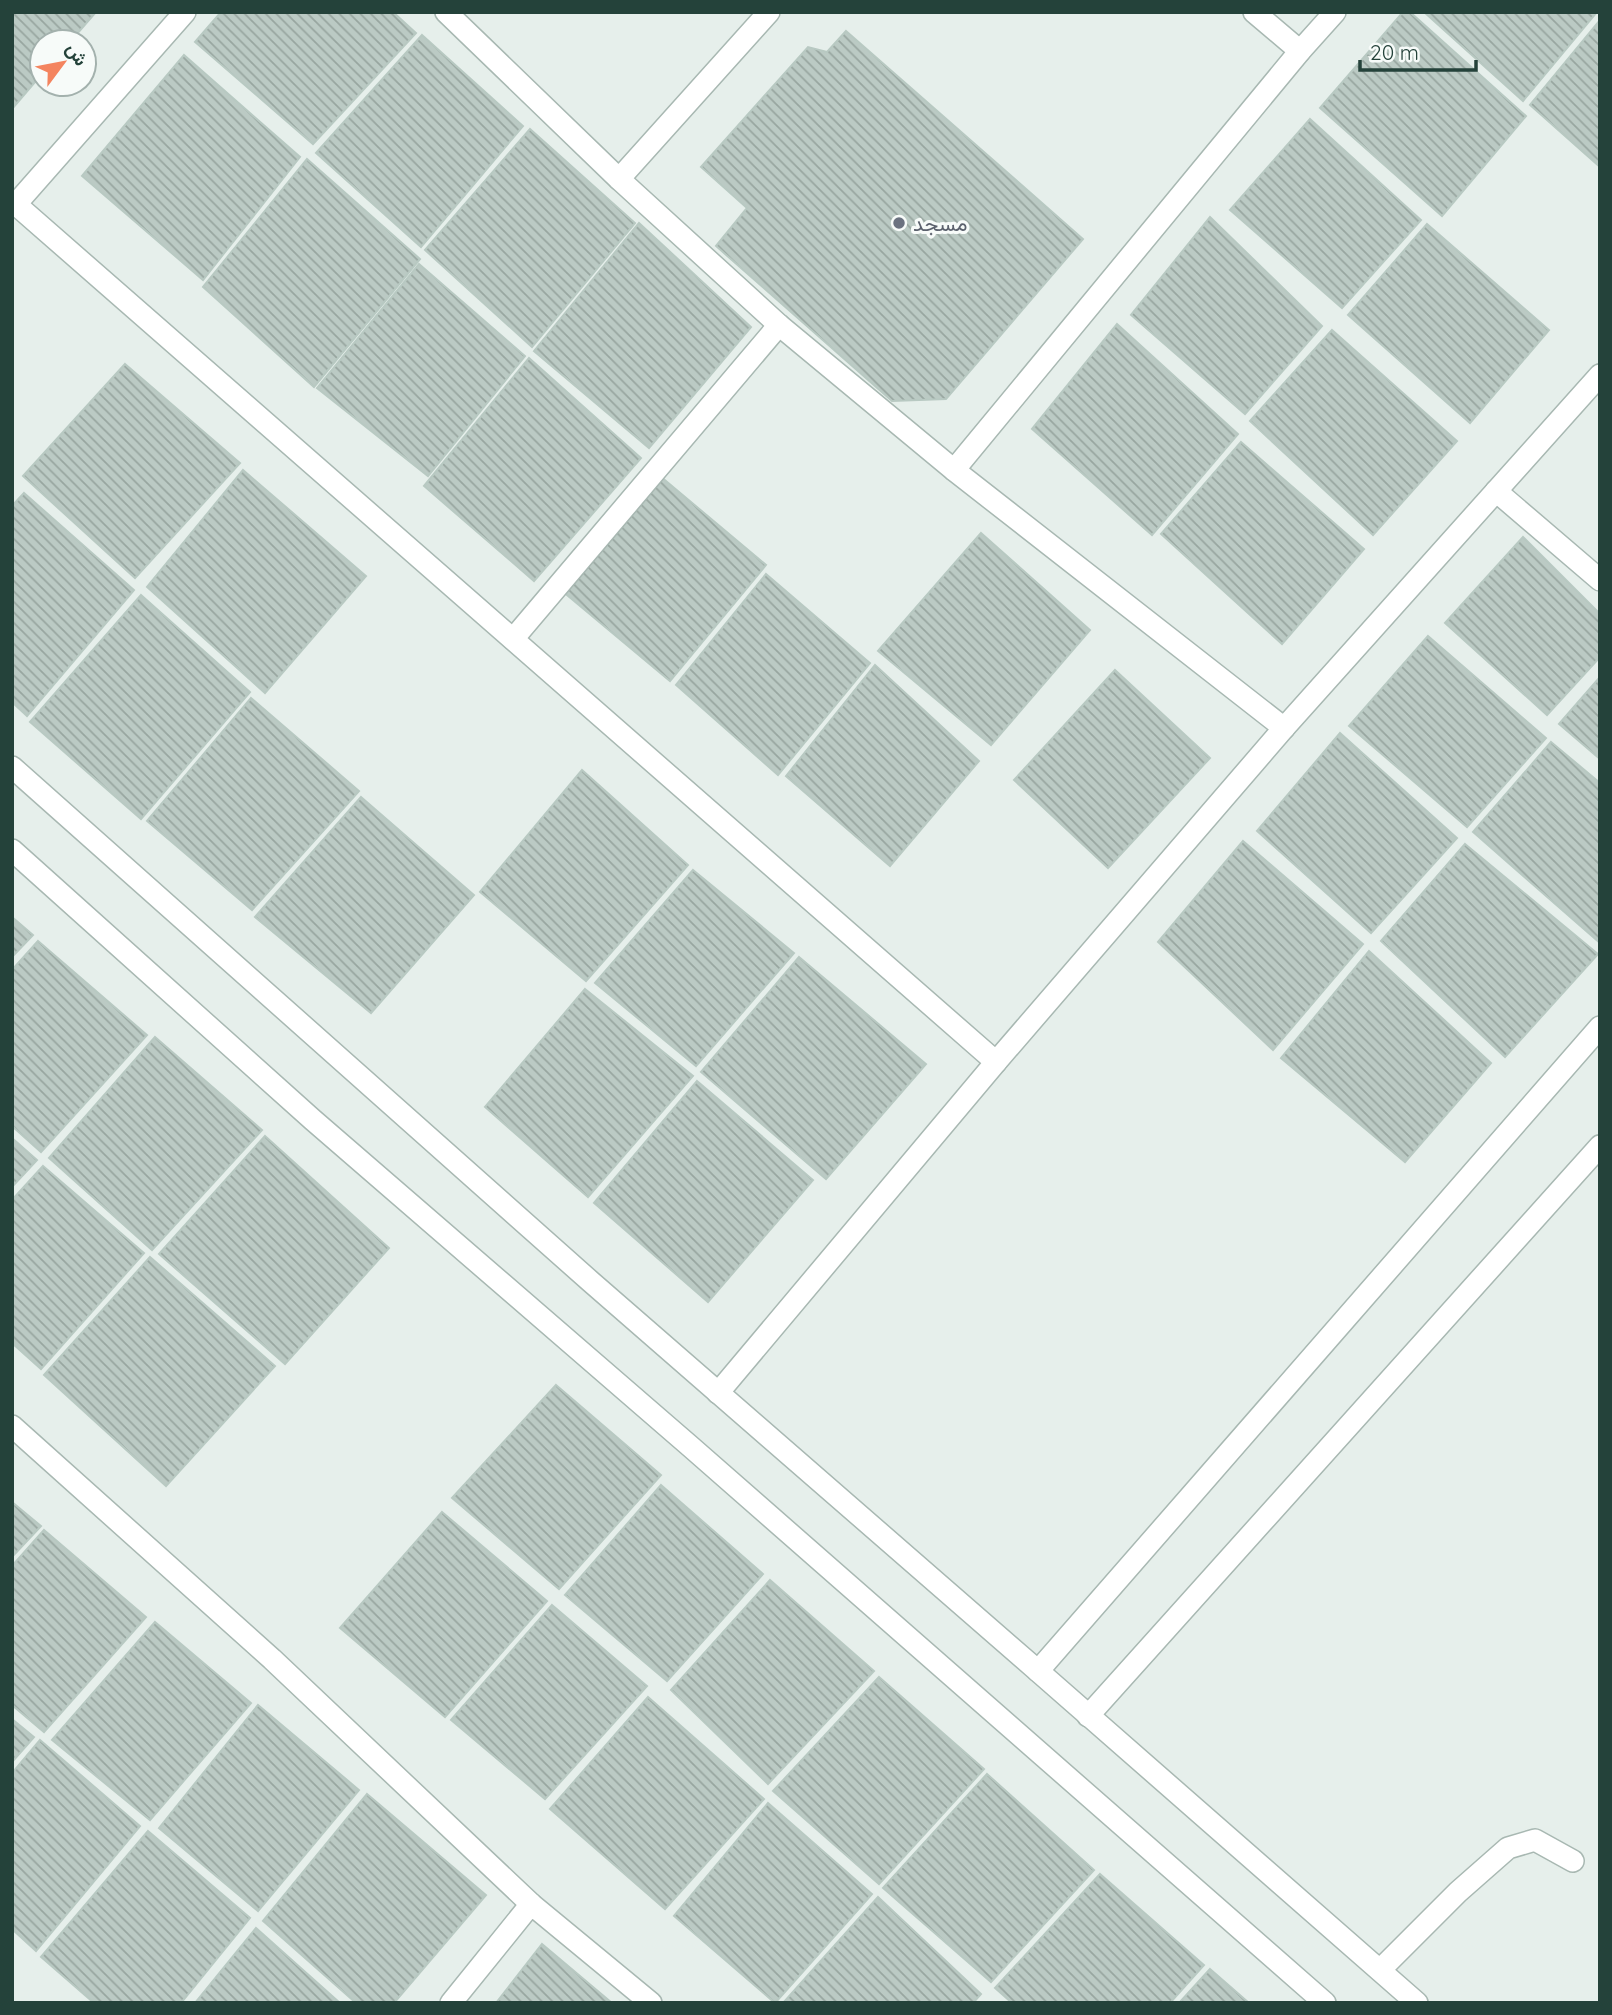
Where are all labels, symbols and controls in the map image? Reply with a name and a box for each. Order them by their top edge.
north arrow [28,28,98,98]
scale bar [1360,28,1476,72]
text: ش [61,38,94,70]
text: 20 m [1370,39,1419,65]
place label: مسجد [913,210,967,236]
marker: مسجد [891,215,907,231]

